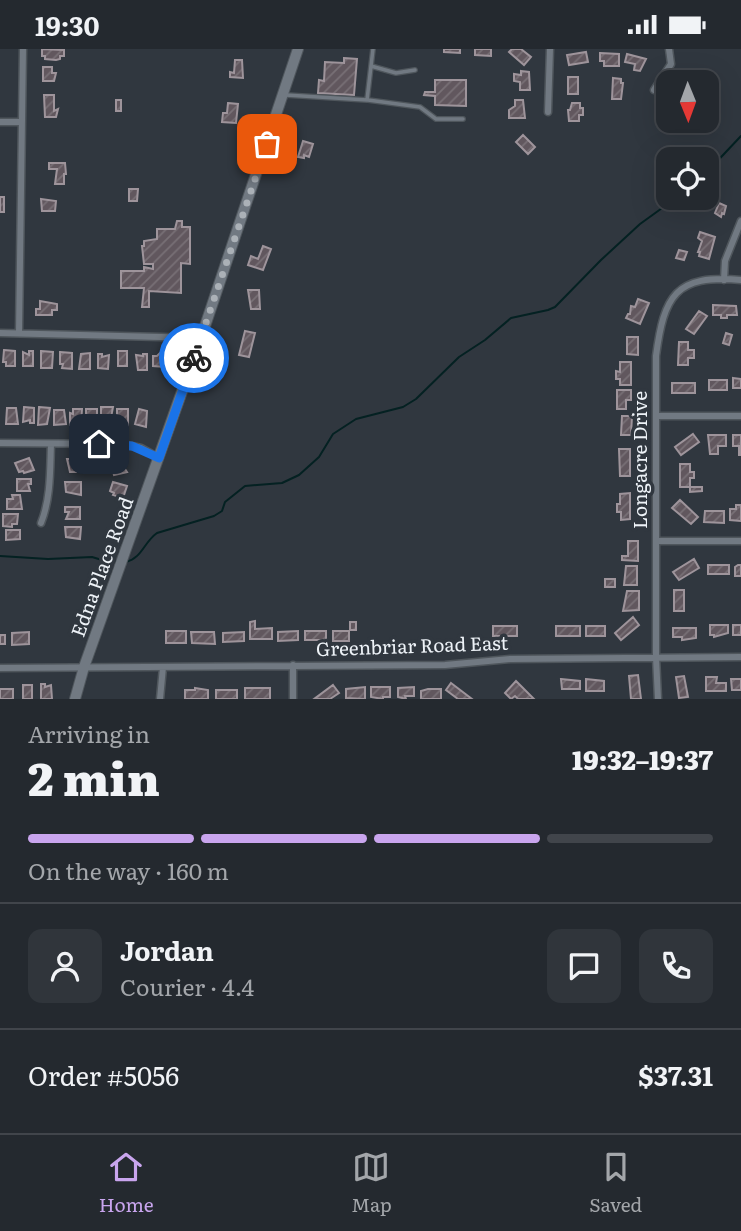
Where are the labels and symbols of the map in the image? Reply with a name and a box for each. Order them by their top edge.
north arrow [656,70,719,133]
pin [237,114,297,174]
courier [159,323,229,393]
street label: Longacre Drive [625,391,653,529]
pin [69,414,129,474]
street label: Edna Place Road [63,492,140,641]
street label: Greenbriar Road East [315,628,509,662]

